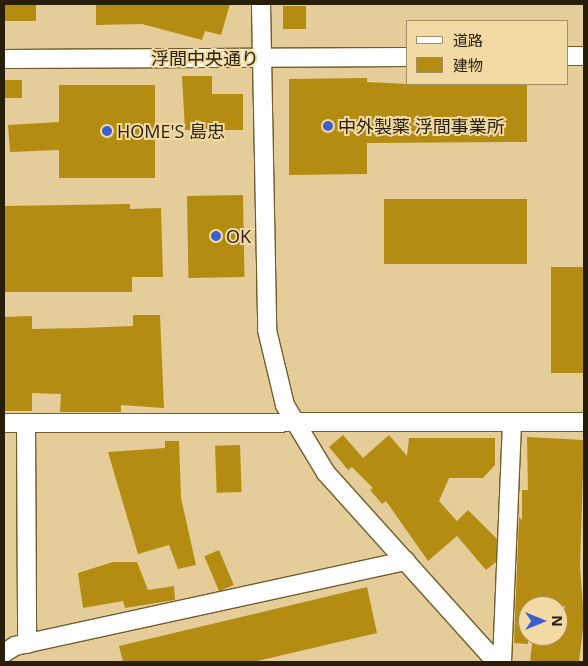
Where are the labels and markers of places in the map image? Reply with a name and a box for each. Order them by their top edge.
place label: 中外製薬 浮間事業所 [338,115,505,137]
place label: HOME'S 島忠 [117,120,225,142]
marker: 中外製薬 浮間事業所 [322,120,334,132]
marker: HOME'S 島忠 [101,125,113,137]
place label: OK [226,225,251,247]
marker: OK [210,230,222,242]

